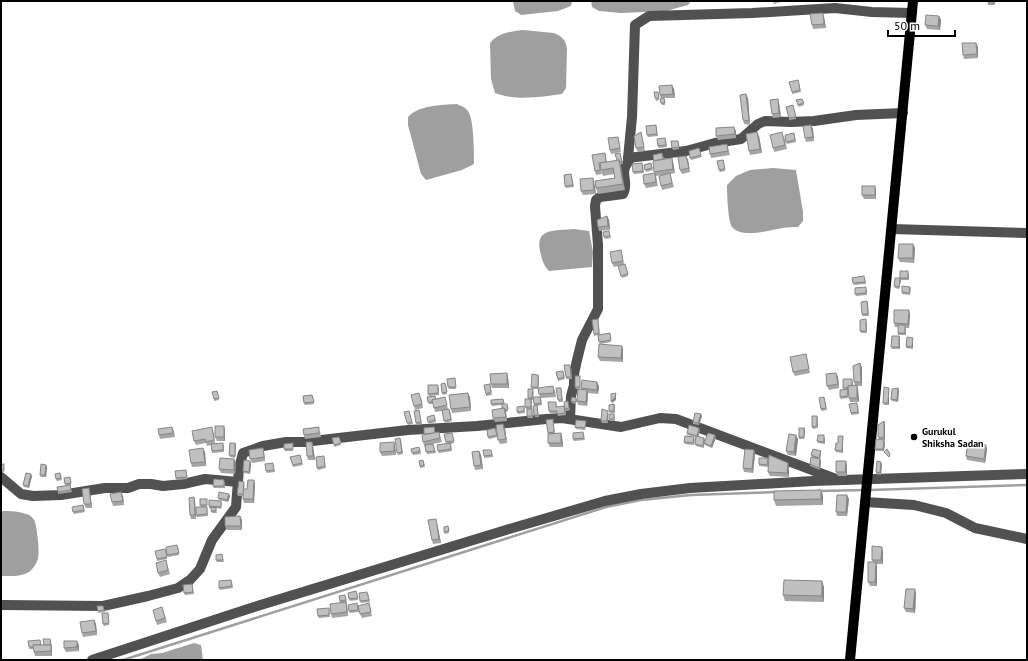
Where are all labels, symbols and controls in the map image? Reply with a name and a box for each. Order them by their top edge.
scale bar [888,12,955,38]
text: 50 m [894,18,920,33]
place label: Gurukul Shiksha Sadan [922,425,984,450]
marker: Gurukul Shiksha Sadan [909,432,919,442]

